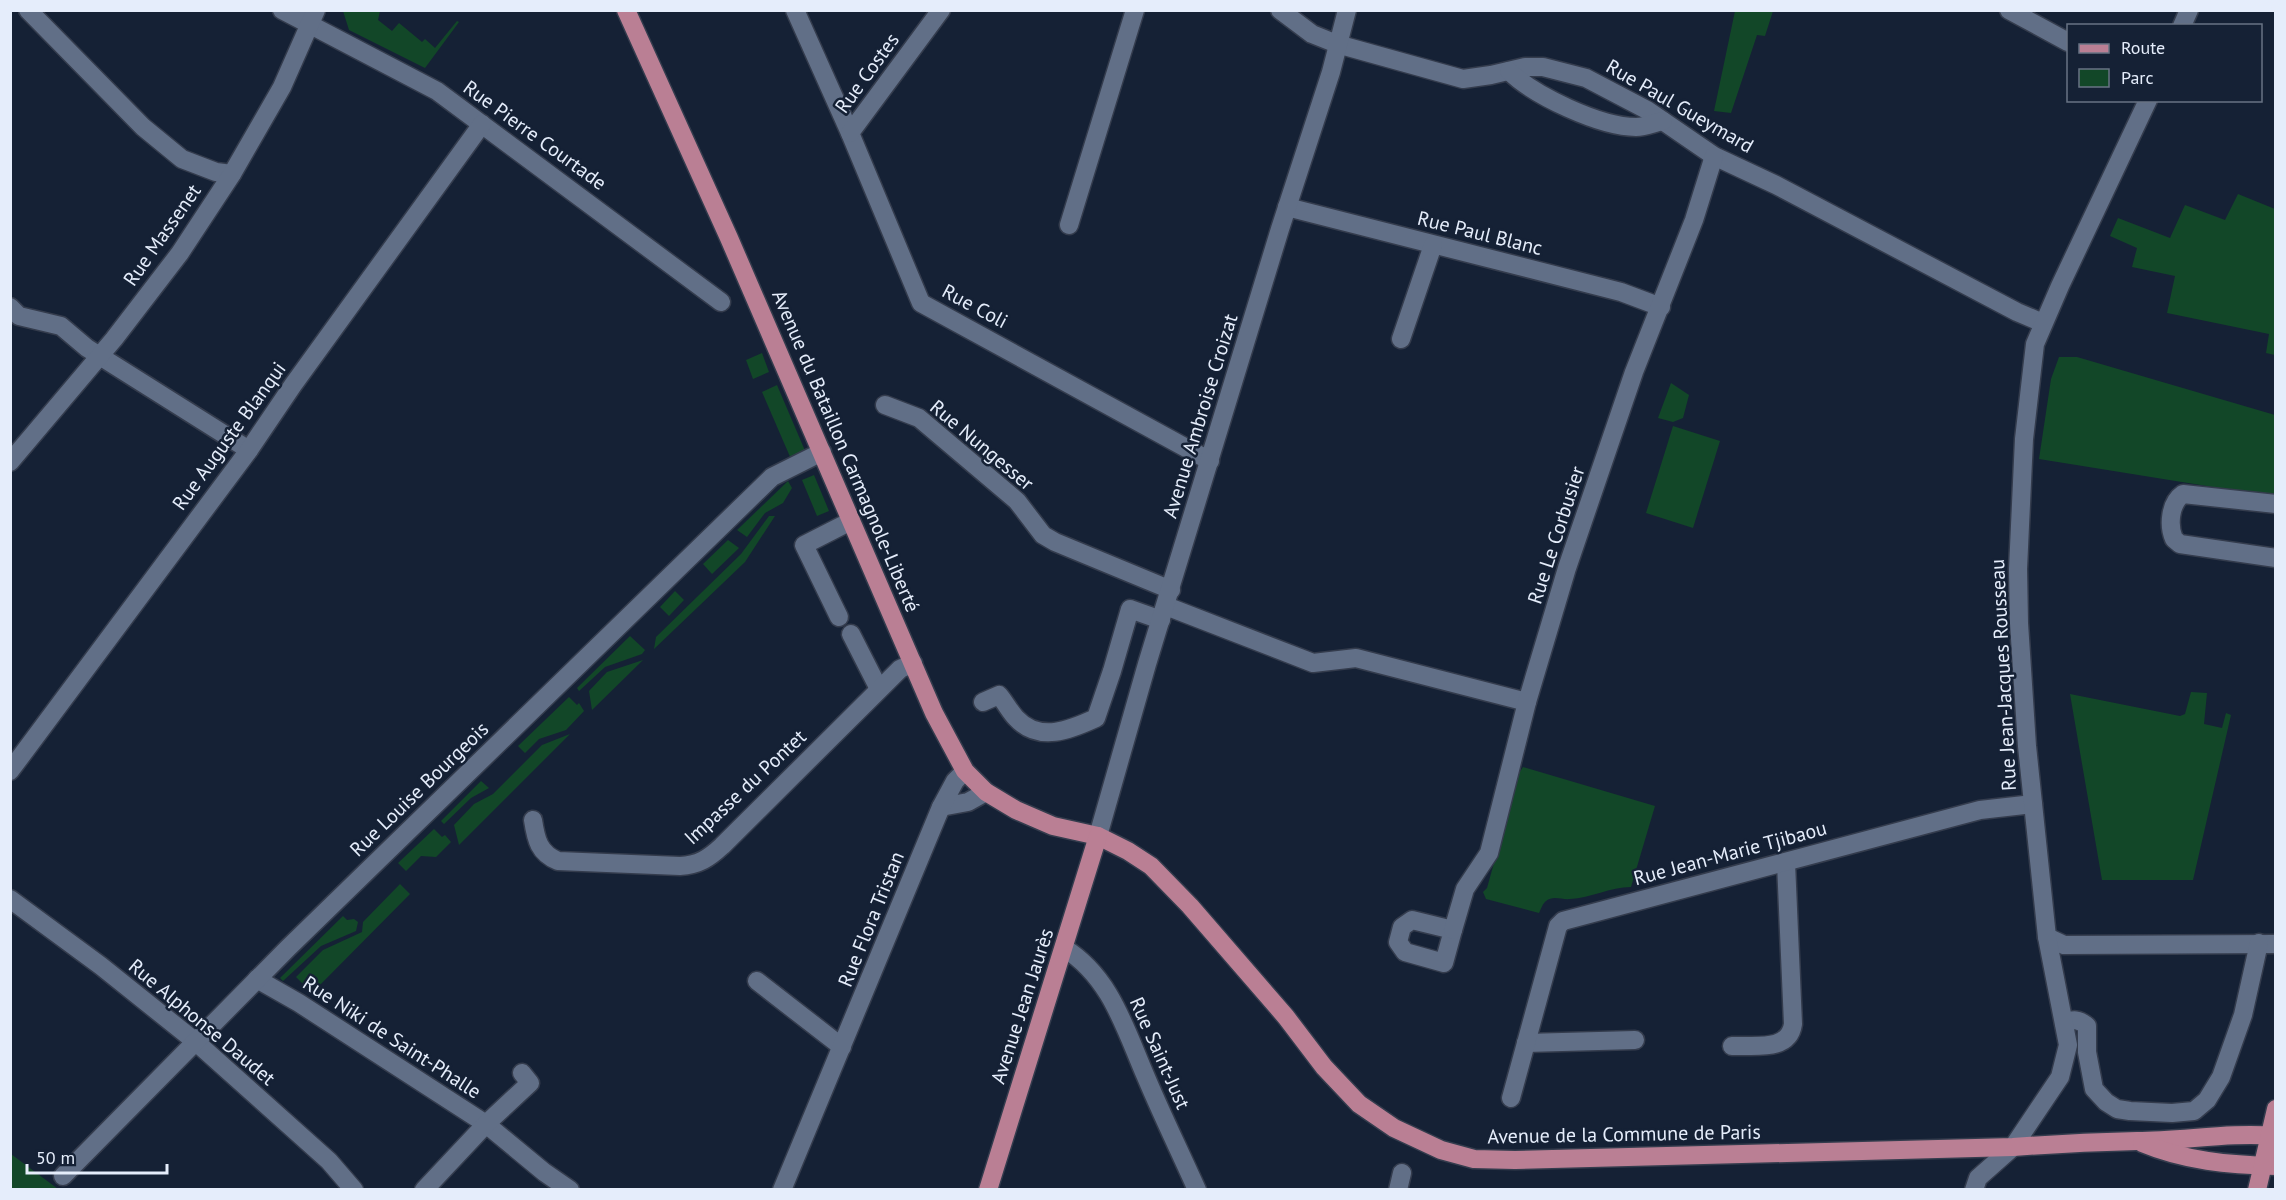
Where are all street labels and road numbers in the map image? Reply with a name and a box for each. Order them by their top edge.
street label: Rue Costes [829,28,905,118]
street label: Rue Paul Gueymard [1602,53,1758,159]
street label: Rue Pierre Courtade [458,74,612,196]
street label: Rue Massenet [117,179,207,291]
street label: Rue Paul Blanc [1415,205,1545,261]
street label: Rue Coli [938,278,1012,334]
street label: Avenue du Bataillon Carmagnole-Liberté [766,286,926,616]
street label: Avenue Ambroise Croizat [1157,310,1244,521]
street label: Rue Auguste Blanqui [166,357,292,515]
street label: Rue Nungesser [925,394,1039,496]
street label: Rue Le Corbusier [1522,463,1591,607]
street label: Rue Jean-Jacques Rousseau [1984,559,2022,791]
street label: Rue Louise Bourgeois [344,716,494,862]
street label: Impasse du Pontet [678,724,812,850]
street label: Rue Jean-Marie Tjibaou [1631,815,1829,891]
street label: Rue Flora Tristan [832,848,910,990]
street label: Avenue Jean Jaurès [985,925,1059,1087]
street label: Rue Alphonse Daudet [123,953,281,1091]
street label: Rue Niki de Saint-Phalle [298,970,486,1104]
street label: Rue Saint-Just [1124,993,1196,1113]
street label: Avenue de la Commune de Paris [1487,1119,1761,1149]

